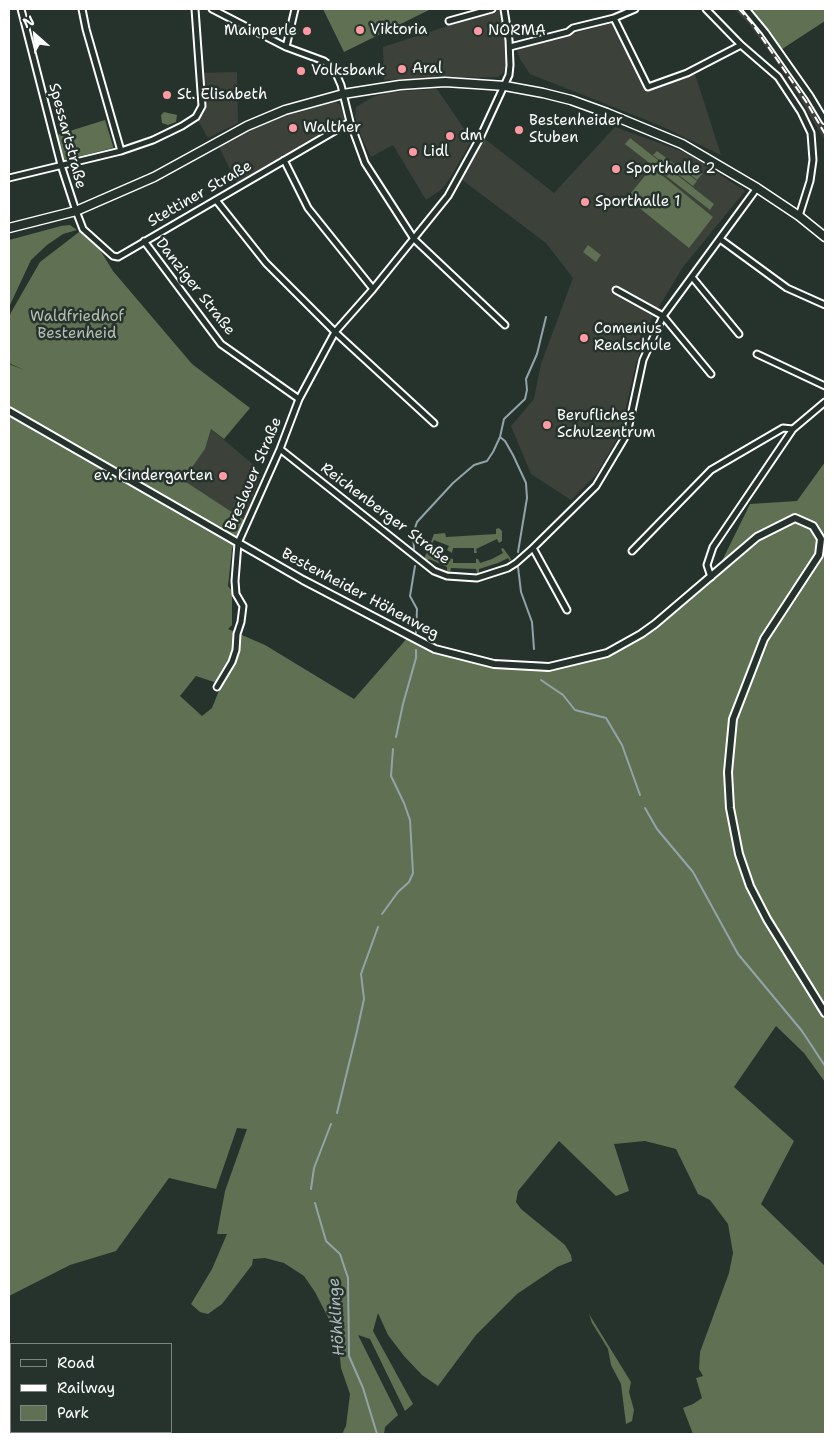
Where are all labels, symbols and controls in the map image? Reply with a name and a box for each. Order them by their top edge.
north arrow [10,10,60,60]
text: N [19,11,37,32]
place label: Viktoria [370,21,427,39]
place label: Mainperle [224,22,297,40]
place label: NORMA [488,22,546,40]
marker: Viktoria [354,24,366,36]
marker: Mainperle [301,25,313,37]
marker: NORMA [472,25,484,37]
place label: Aral [412,60,443,78]
place label: Volksbank [311,62,385,80]
marker: Aral [396,63,408,75]
marker: Volksbank [295,65,307,77]
street label: Spessartstraße [44,81,90,191]
place label: St. Elisabeth [177,86,267,104]
marker: St. Elisabeth [161,89,173,101]
place label: Bestenheider Stuben [529,112,623,147]
place label: Walther [303,119,361,137]
marker: Walther [287,122,299,134]
marker: Bestenheider Stuben [513,124,525,136]
place label: dm [460,127,482,145]
marker: dm [444,130,456,142]
place label: Lidl [423,143,449,161]
marker: Lidl [407,146,419,158]
street label: Stettiner Straße [145,157,255,231]
place label: Sporthalle 2 [626,160,716,178]
marker: Sporthalle 2 [610,163,622,175]
place label: Sporthalle 1 [595,193,680,211]
marker: Sporthalle 1 [579,196,591,208]
street label: Danziger Straße [151,235,239,339]
park label: Waldfriedhof Bestenheid [30,308,124,343]
place label: Comenius Realschule [594,320,671,355]
marker: Comenius Realschule [578,332,590,344]
place label: Berufliches Schulzentrum [557,407,655,442]
street label: Breslauer Straße [222,415,286,533]
marker: Berufliches Schulzentrum [541,419,553,431]
street label: Reichenberger Straße [317,459,453,569]
place label: ev. Kindergarten [94,467,213,485]
marker: ev. Kindergarten [217,470,229,482]
street label: Bestenheider Höhenweg [278,545,442,643]
water label: Höhklinge [325,1277,349,1357]
legend [10,1343,172,1433]
text: Road [57,1353,95,1373]
text: Railway [57,1378,115,1398]
text: Park [57,1403,89,1423]

